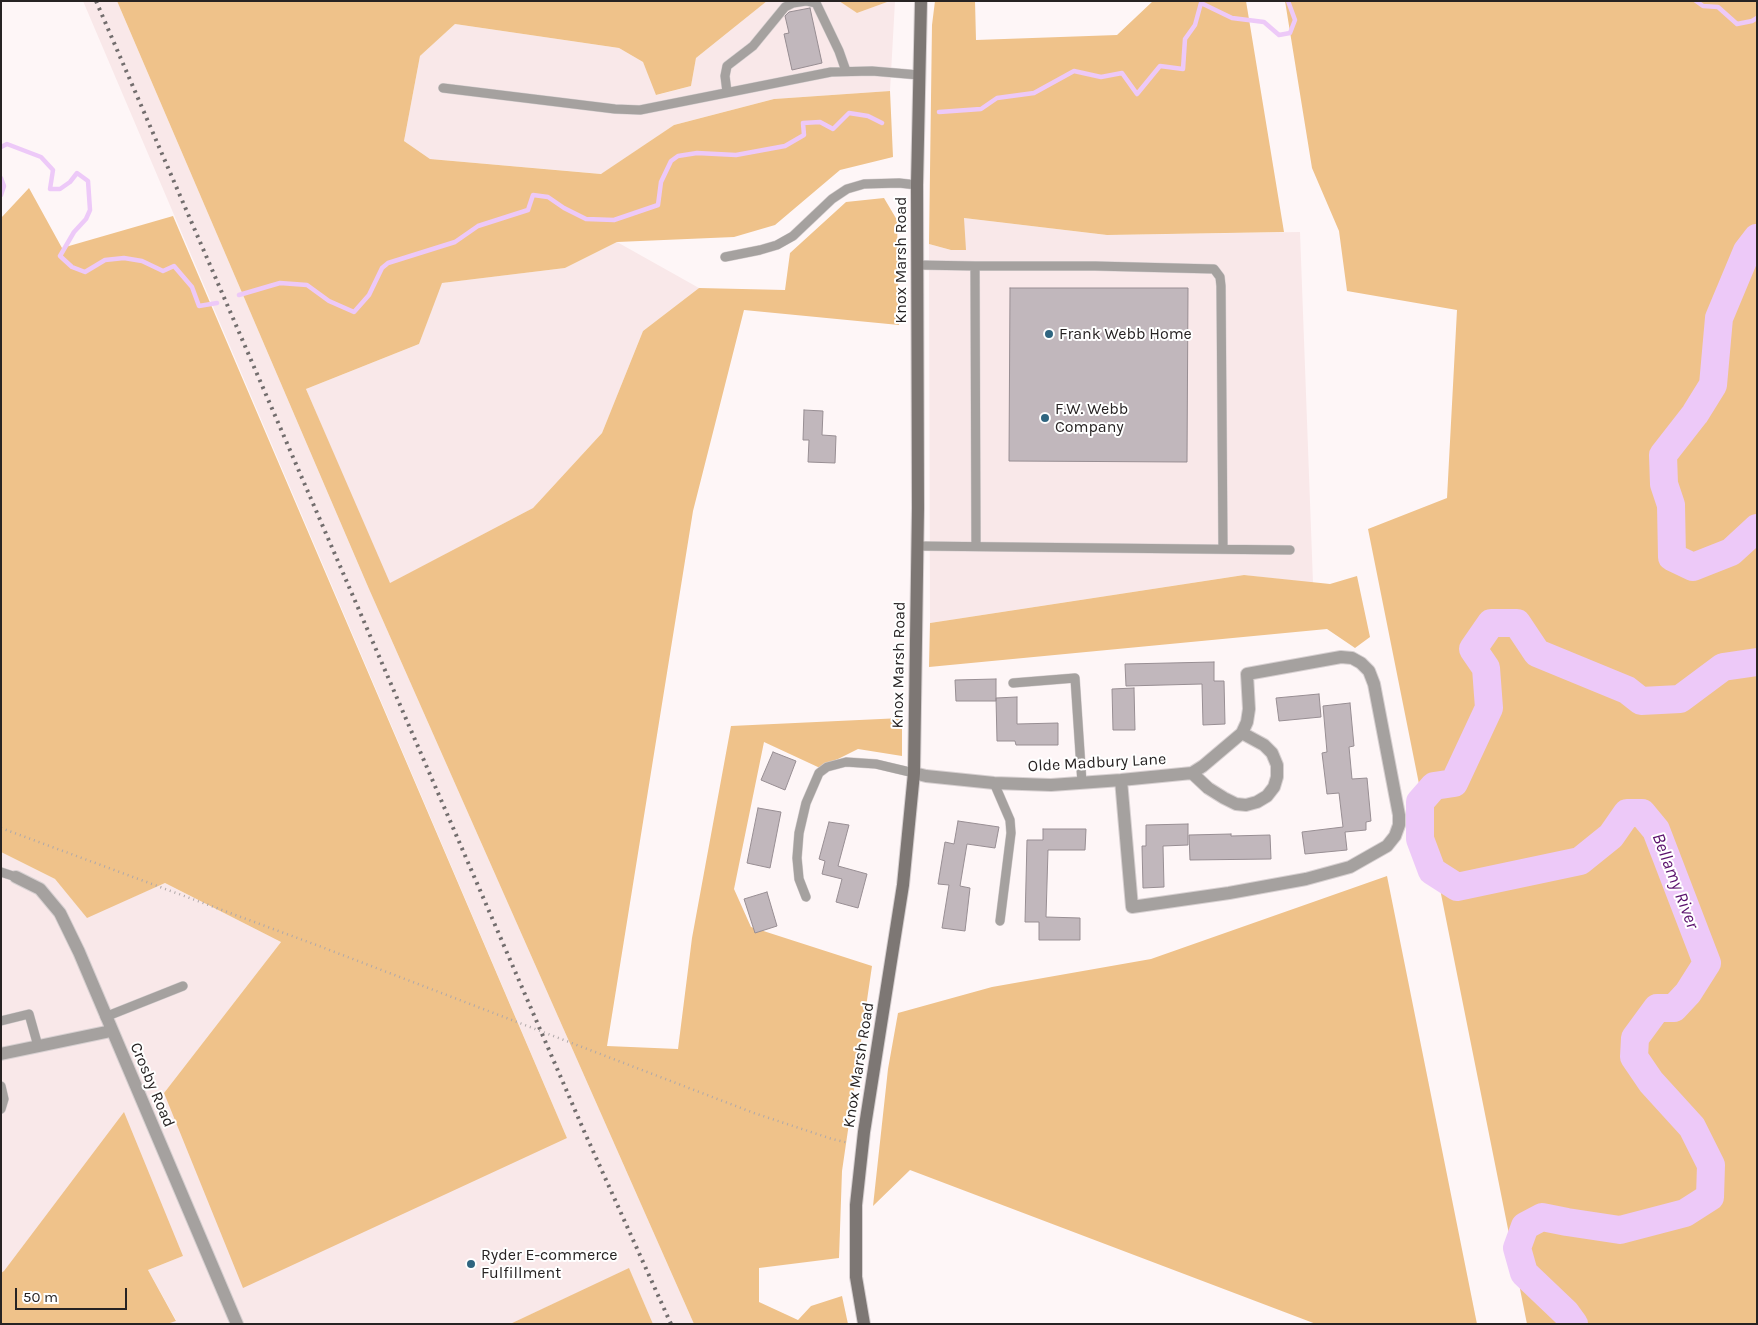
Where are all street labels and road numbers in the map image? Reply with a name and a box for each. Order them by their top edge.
street label: Knox Marsh Road [891,197,911,323]
street label: Knox Marsh Road [888,601,910,729]
street label: Olde Madbury Lane [1027,750,1167,776]
street label: Knox Marsh Road [840,1001,878,1129]
street label: Crosby Road [126,1040,178,1130]

